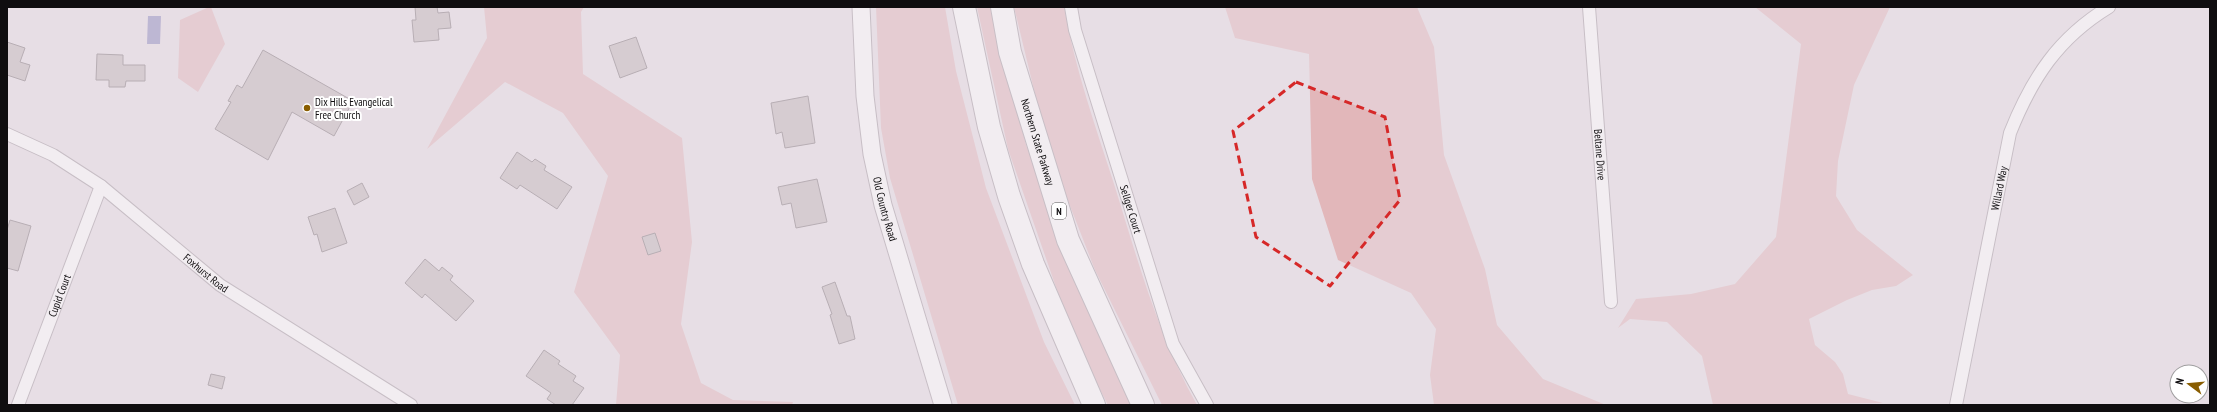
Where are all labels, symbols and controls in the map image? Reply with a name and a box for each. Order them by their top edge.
place label: Dix Hills Evangelical Free Church [315,95,393,122]
street label: Northern State Parkway [1018,97,1058,188]
marker: Dix Hills Evangelical Free Church [302,103,312,113]
street label: Beltane Drive [1591,128,1609,181]
street label: Willard Way [1988,164,2010,212]
street label: Old Country Road [870,176,900,243]
street label: Sellger Court [1117,183,1145,235]
road number: N [1052,203,1066,219]
street label: Foxhurst Road [180,250,231,296]
street label: Cupid Court [45,272,74,319]
north arrow [2169,364,2209,404]
text: N [2172,376,2187,386]

